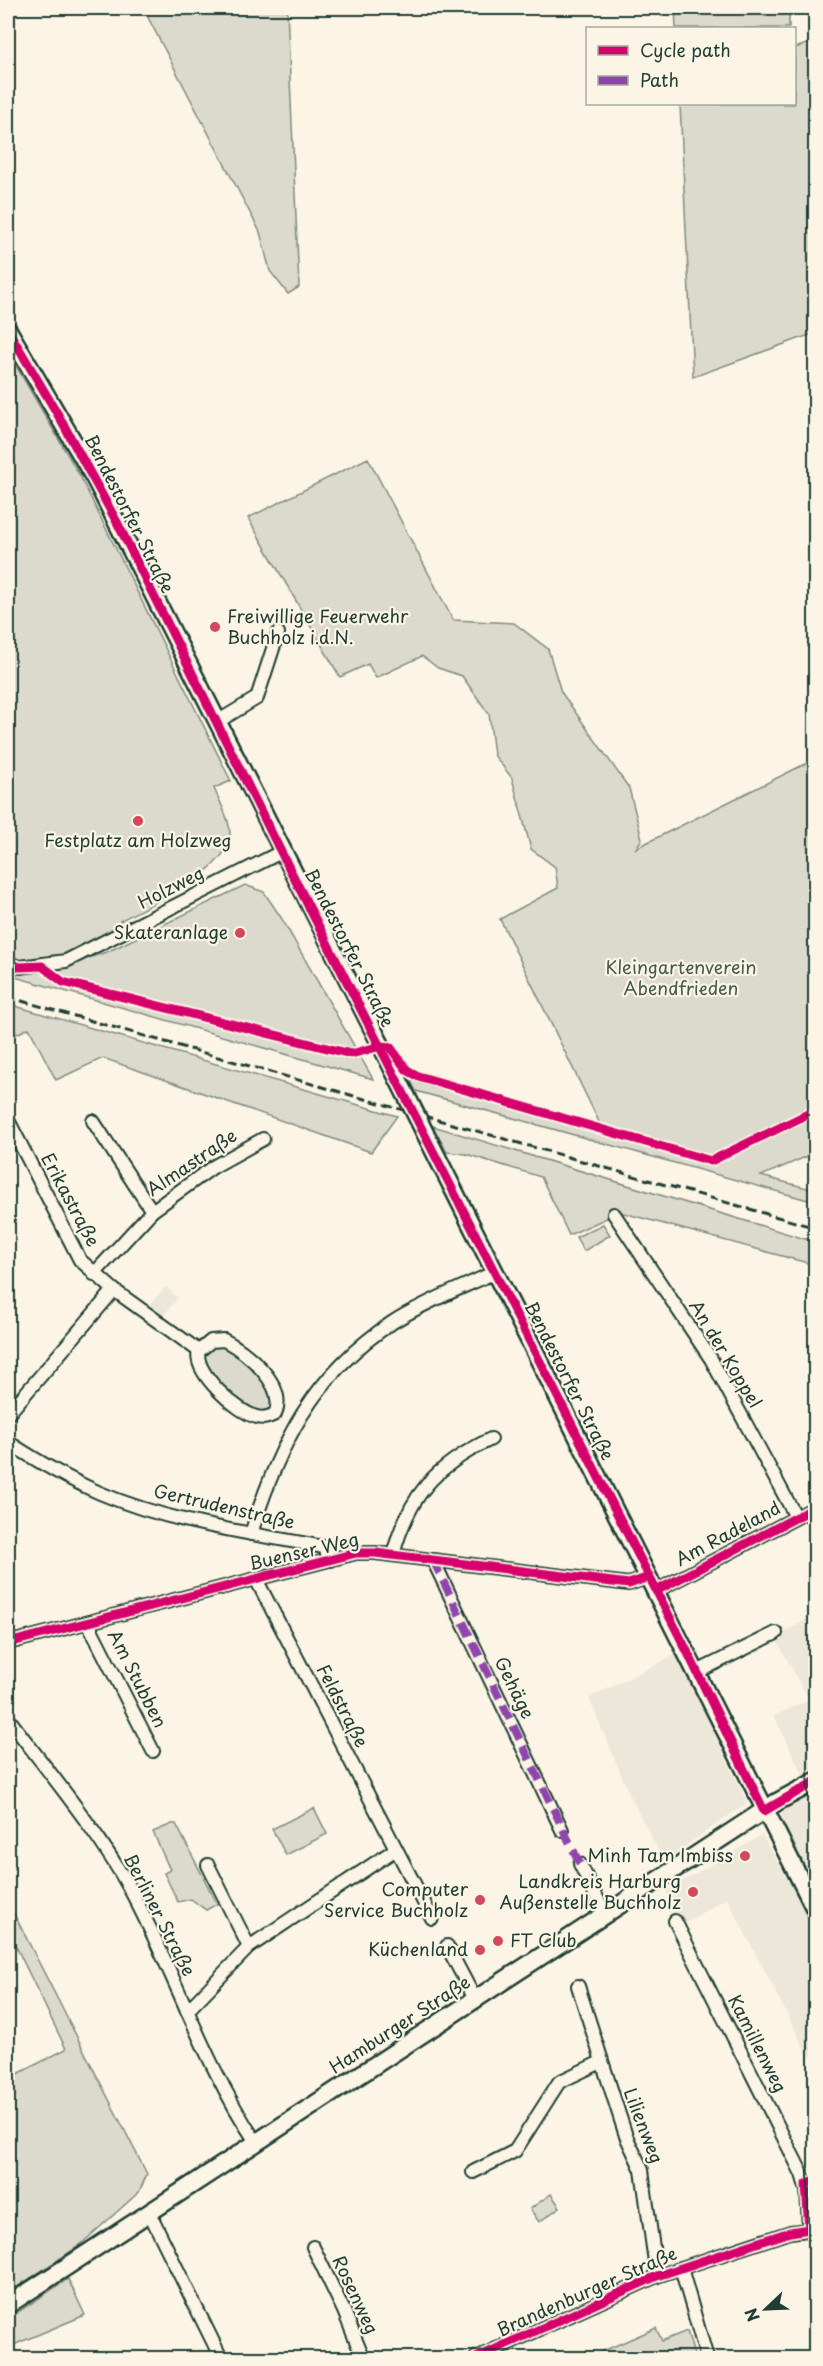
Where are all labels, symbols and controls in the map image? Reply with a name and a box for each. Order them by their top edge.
legend [586,27,796,105]
text: Cycle path [640,36,731,63]
text: Path [640,66,679,93]
street label: Bendestorfer Straße [79,429,182,597]
place label: Freiwillige Feuerwehr Buchholz i.d.N. [227,602,409,650]
marker: Freiwillige Feuerwehr Buchholz i.d.N. [208,620,222,634]
marker: Festplatz am Holzweg [131,814,145,828]
place label: Festplatz am Holzweg [44,826,232,853]
street label: Holzweg [132,858,208,915]
street label: Bendestorfer Straße [299,863,402,1031]
place label: Skateranlage [114,918,228,945]
marker: Skateranlage [233,926,247,940]
park label: Kleingartenverein Abendfrieden [605,953,757,1001]
street label: Almastraße [141,1122,242,1202]
street label: Erikastraße [35,1148,107,1251]
street label: An der Koppel [683,1294,769,1412]
street label: Bendestorfer Straße [519,1296,622,1464]
street label: Gertrudenstraße [151,1476,298,1535]
street label: Am Radeland [670,1494,785,1572]
street label: Buenser Weg [246,1525,361,1576]
street label: Am Stubben [102,1625,175,1732]
street label: Gehäge [489,1652,542,1723]
street label: Feldstraße [311,1659,376,1752]
place label: Minh Tam Imbiss [587,1841,733,1868]
street label: Berliner Straße [118,1848,203,1981]
marker: Minh Tam Imbiss [738,1849,752,1863]
place label: Landkreis Harburg Außenstelle Buchholz [500,1867,681,1915]
place label: Computer Service Buchholz [324,1875,469,1923]
marker: Landkreis Harburg Außenstelle Buchholz [686,1885,700,1899]
marker: Computer Service Buchholz [473,1893,487,1907]
place label: FT Club [510,1926,576,1953]
marker: FT Club [491,1934,505,1948]
place label: Küchenland [368,1935,468,1962]
marker: Küchenland [473,1943,487,1957]
street label: Hamburger Straße [323,1968,475,2080]
street label: Kamillenweg [722,1990,795,2097]
street label: Lilienweg [618,2084,671,2167]
street label: Brandenburger Straße [492,2239,681,2342]
street label: Rosenweg [326,2251,386,2338]
north arrow [736,2279,796,2339]
text: N [738,2305,765,2326]

